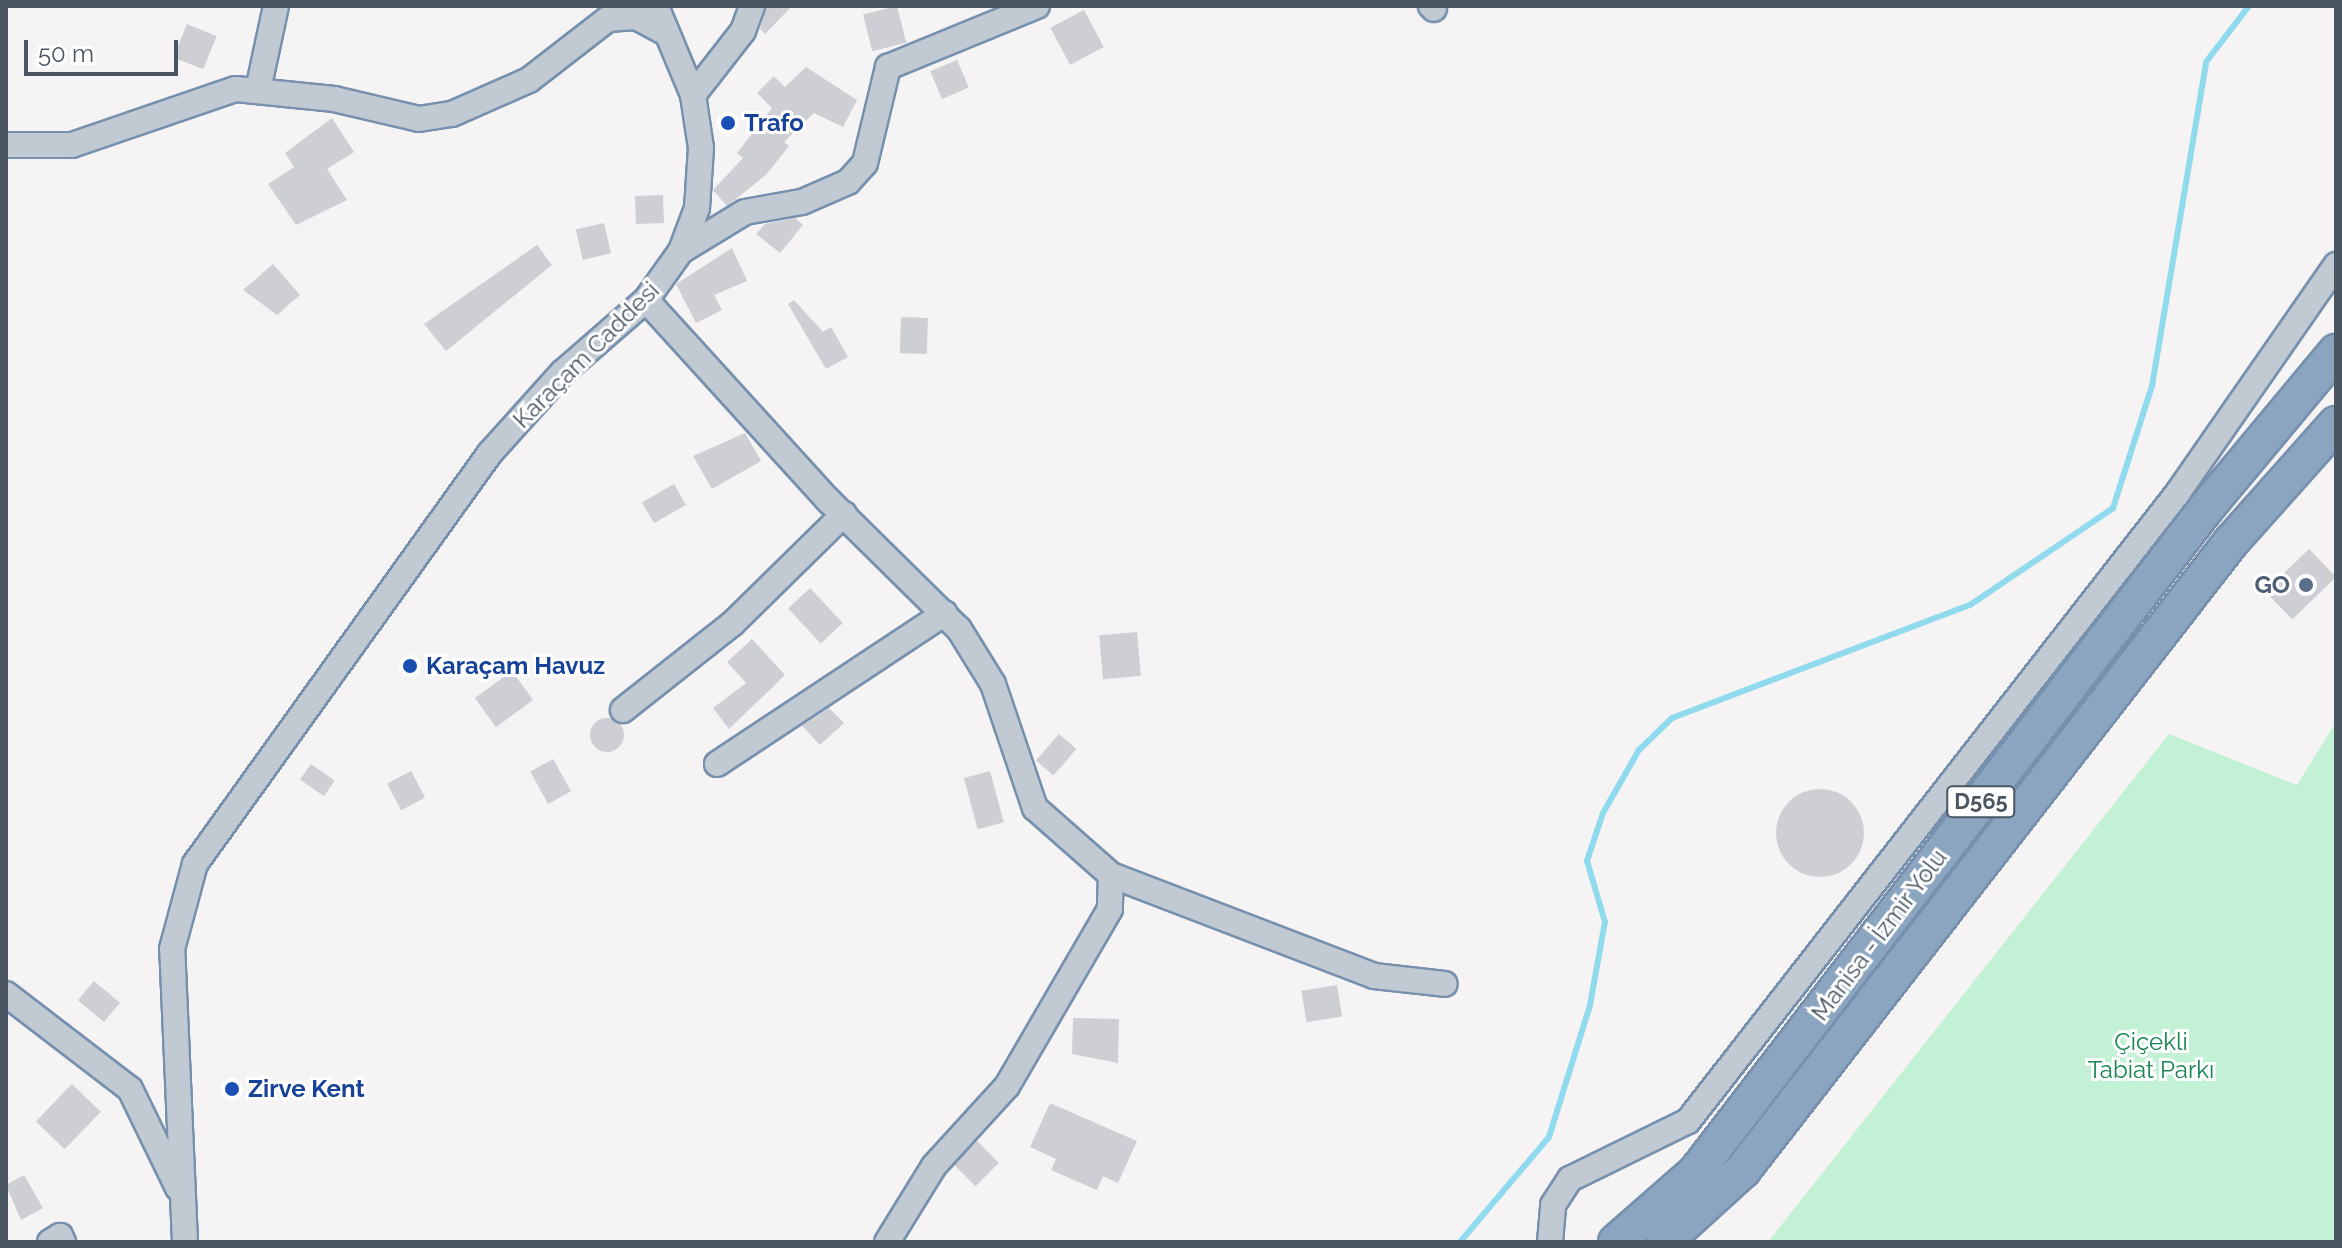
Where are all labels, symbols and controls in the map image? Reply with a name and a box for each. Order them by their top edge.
scale bar [28,24,182,74]
text: 50 m [38,39,94,68]
place label: Trafo [744,109,804,137]
marker: Trafo [719,114,737,132]
street label: Karaçam Caddesi [507,276,665,434]
place label: GO [2254,571,2290,599]
marker: GO [2297,576,2315,594]
place label: Karaçam Havuz [426,652,605,680]
marker: Karaçam Havuz [401,657,419,675]
road number: D565 [1945,784,2017,820]
street label: Manisa - İzmir Yolu [1805,843,1953,1027]
park label: Çiçekli Tabiat Parkı [2088,1028,2214,1084]
place label: Zirve Kent [248,1075,365,1103]
marker: Zirve Kent [223,1080,241,1098]

